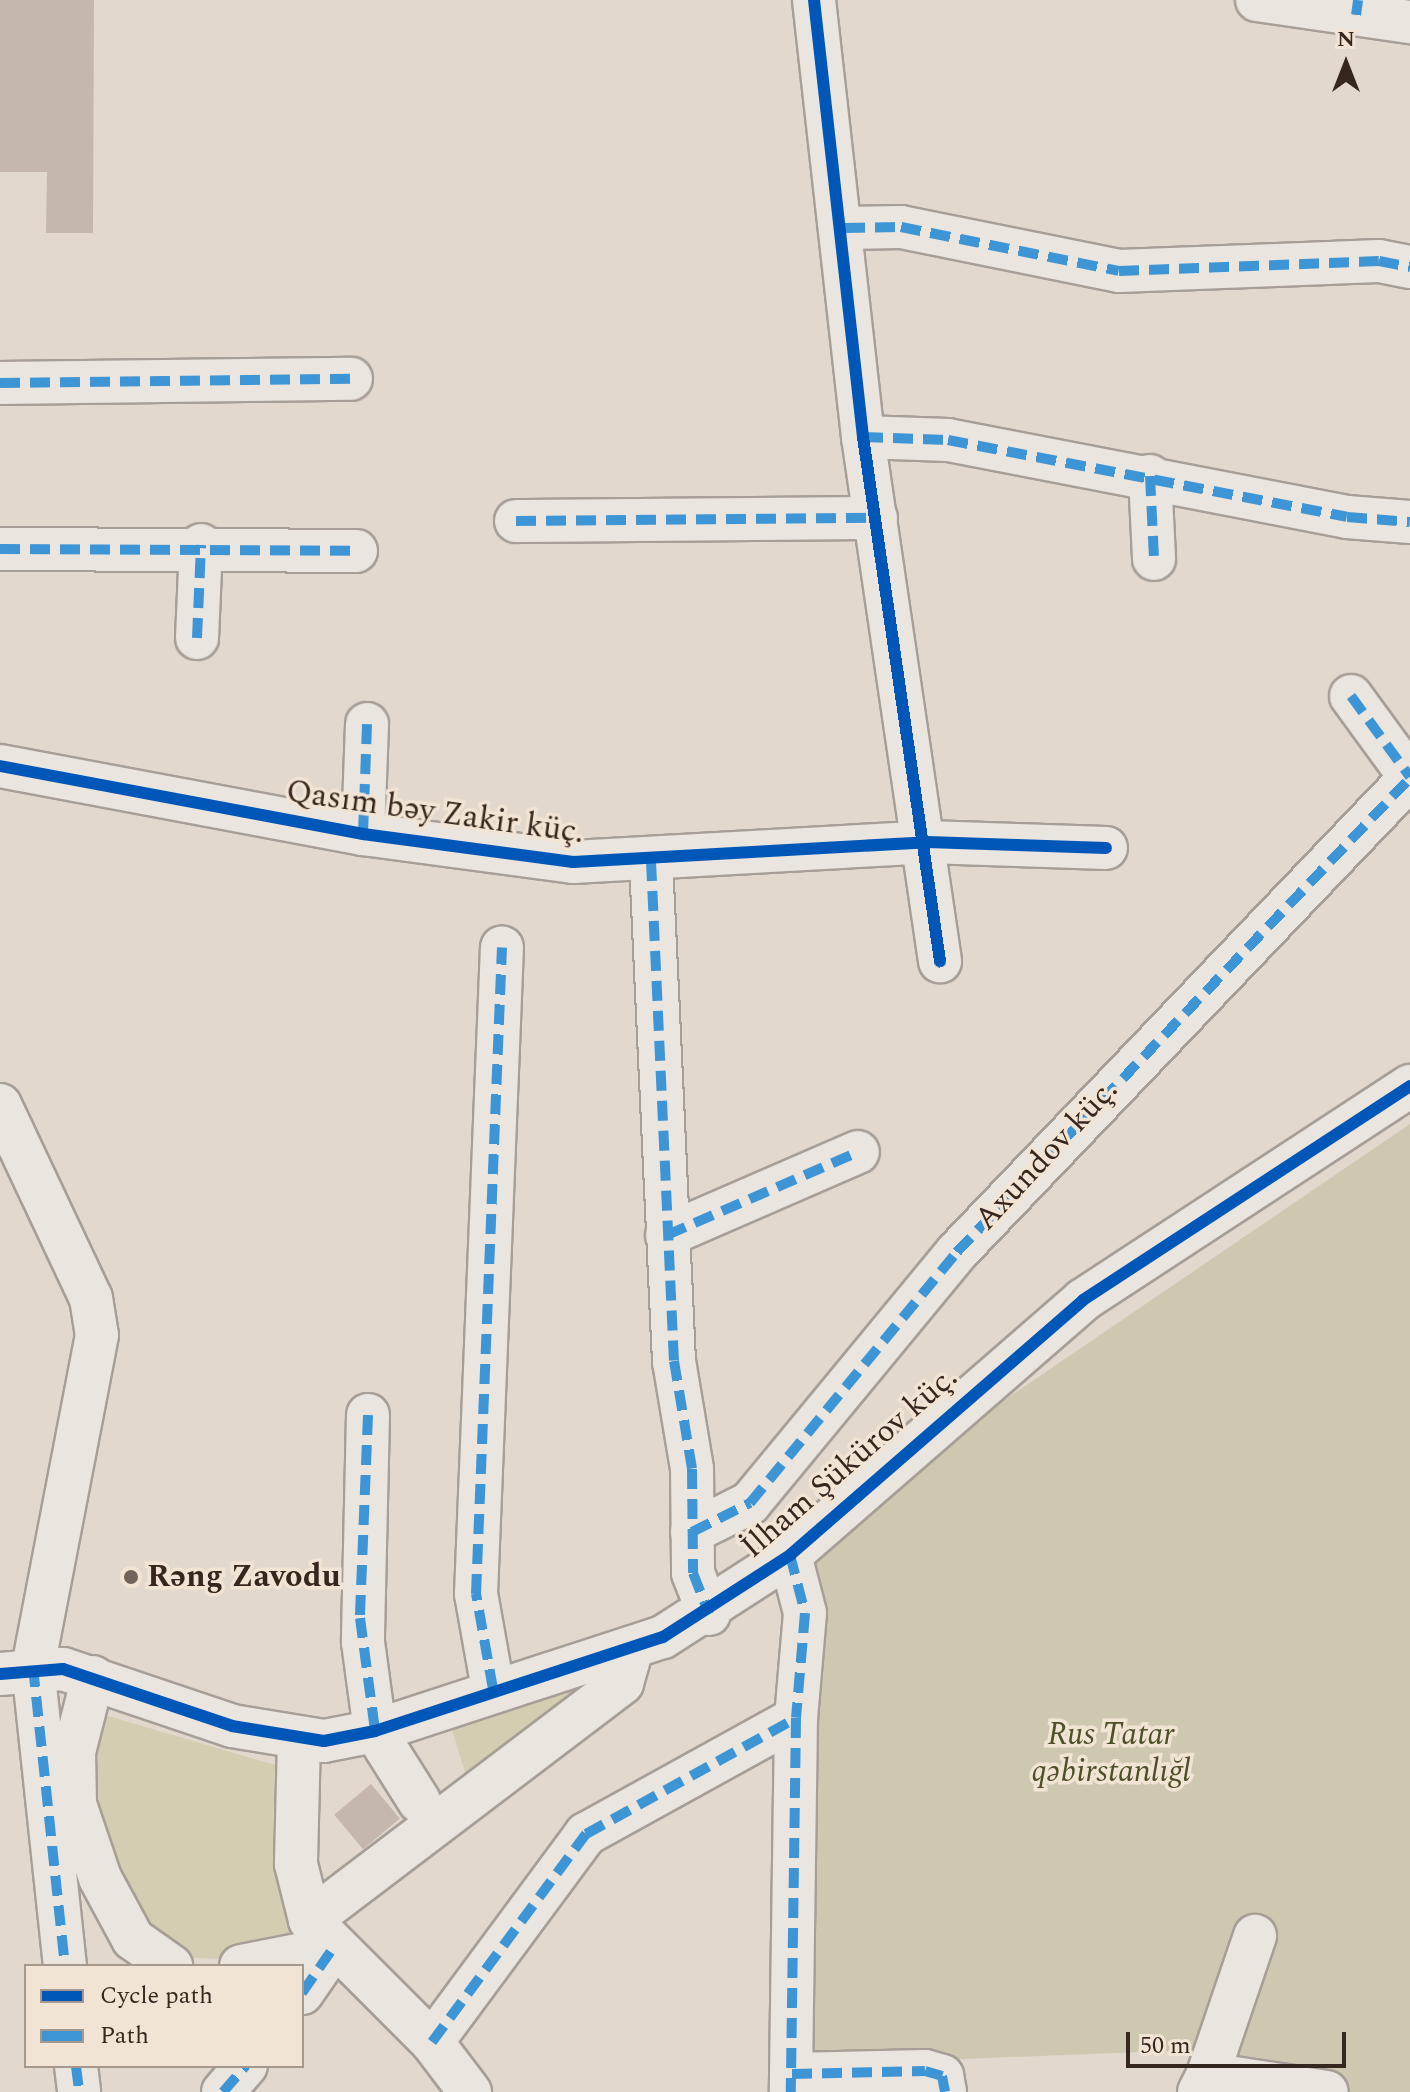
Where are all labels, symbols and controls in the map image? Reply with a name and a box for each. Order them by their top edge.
text: N [1337,23,1355,56]
north arrow [1306,24,1386,104]
street label: Qasım bəy Zakir küç. [284,773,586,853]
street label: Axundov küç. [967,1071,1127,1239]
street label: İlham Şükürov küç. [734,1359,966,1567]
place label: Rəng Zavodu [147,1558,341,1596]
marker: Rəng Zavodu [122,1568,140,1586]
park label: Rus Tatar qəbirstanlığl [1031,1717,1191,1792]
legend [24,1964,304,2068]
text: Cycle path [100,1978,213,2014]
scale bar [1130,2016,1350,2066]
text: Path [100,2018,149,2054]
text: 50 m [1140,2028,1191,2064]

